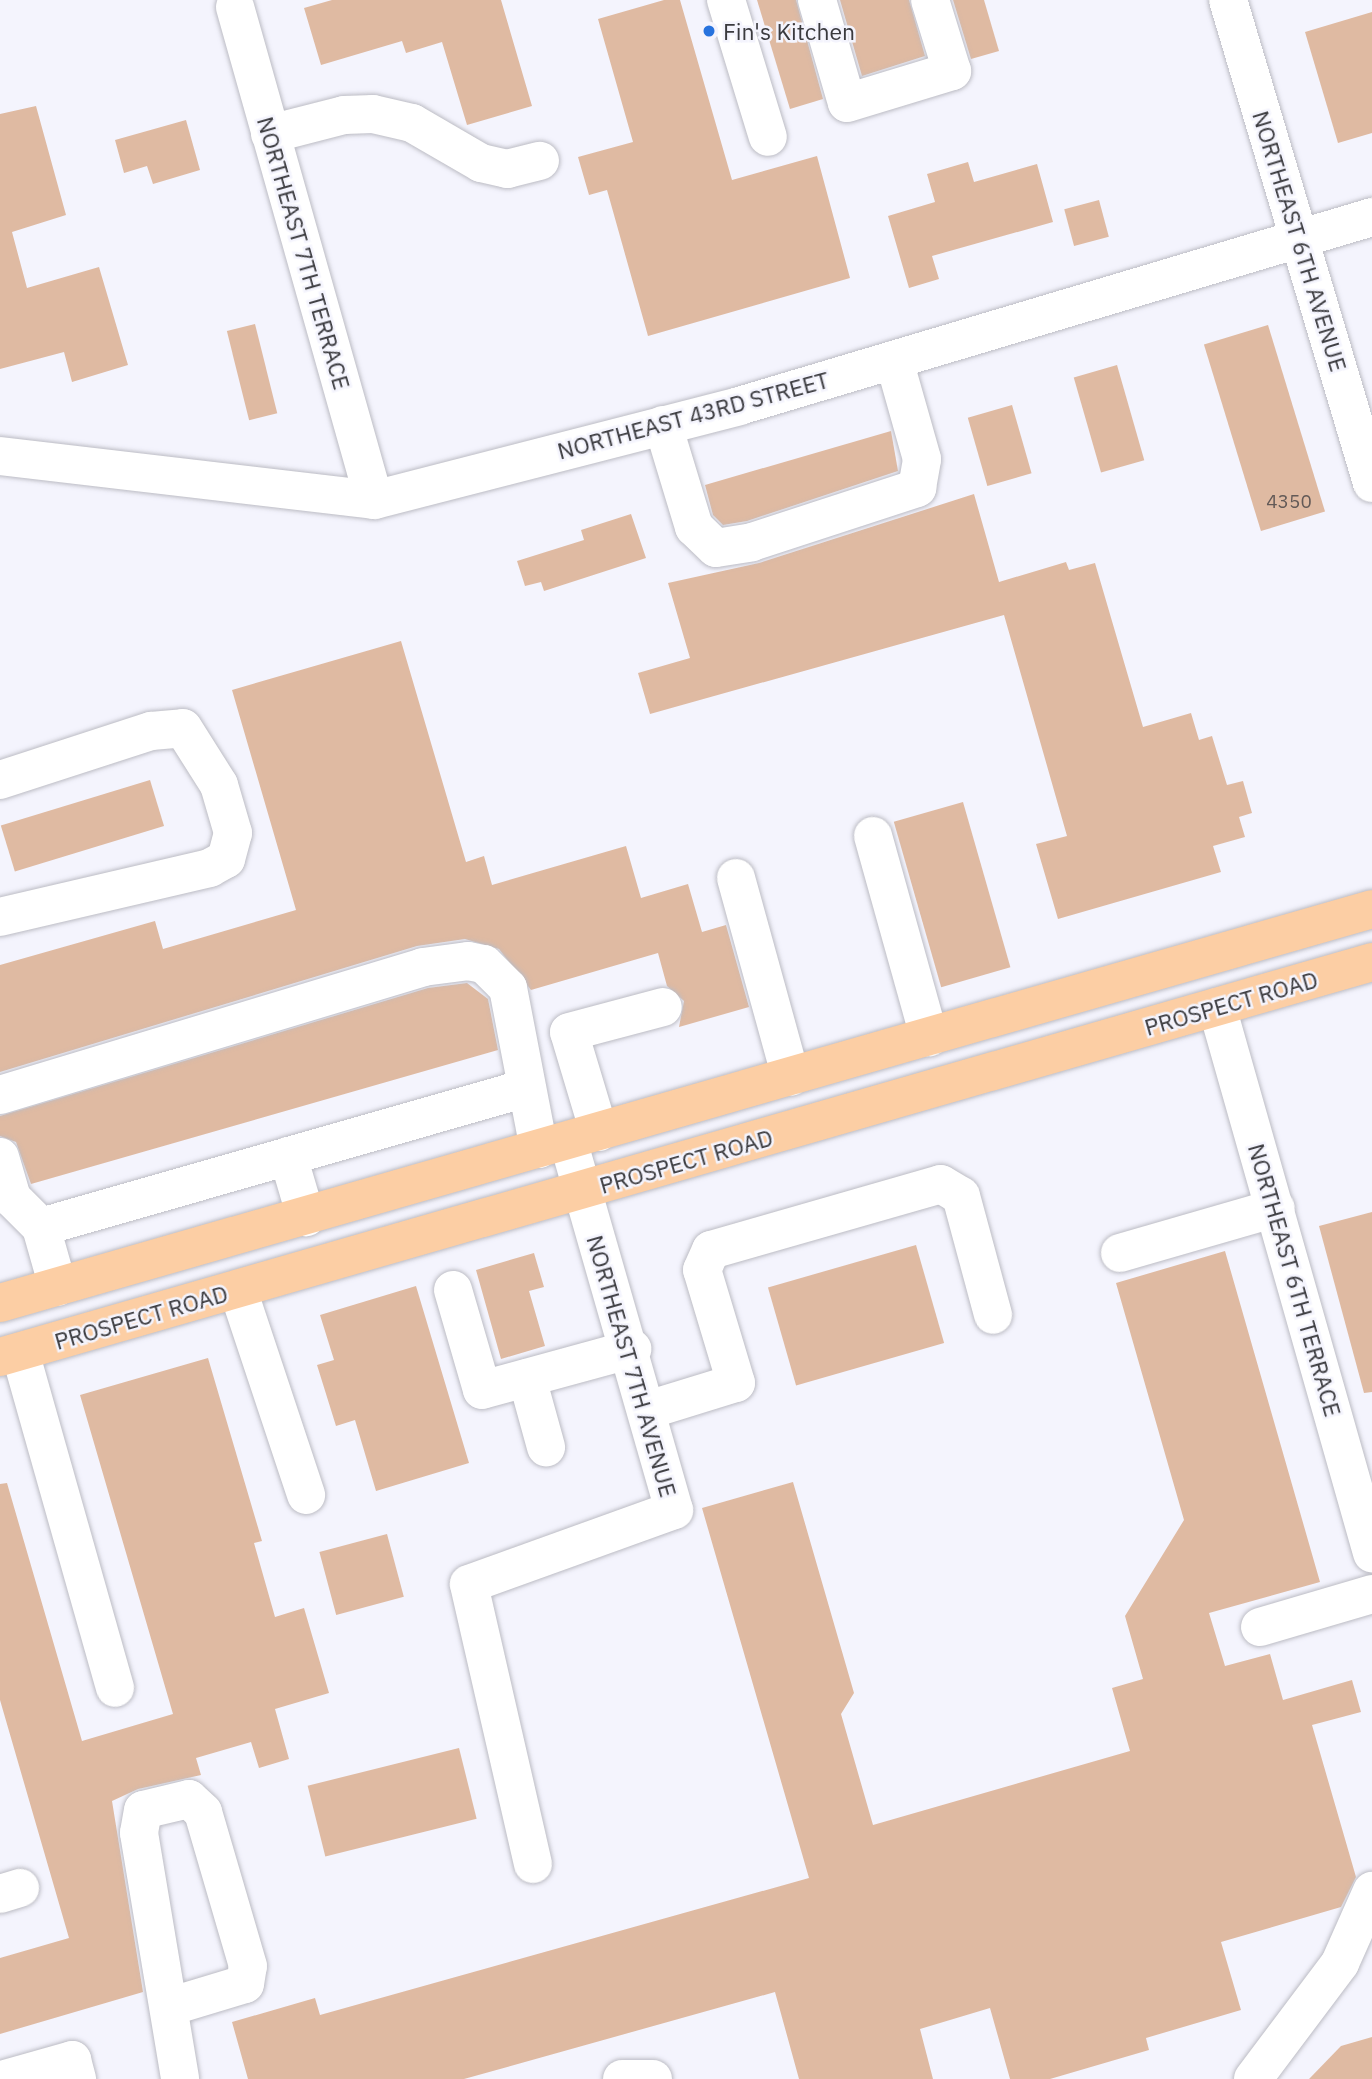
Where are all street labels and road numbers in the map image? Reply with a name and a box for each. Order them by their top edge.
street label: NORTHEAST 6TH AVENUE [1247,107,1353,375]
street label: NORTHEAST 7TH TERRACE [252,113,356,393]
street label: NORTHEAST 43RD STREET [554,365,832,465]
street label: PROSPECT ROAD [1141,965,1321,1041]
street label: PROSPECT ROAD [596,1123,776,1199]
street label: NORTHEAST 6TH TERRACE [1243,1140,1347,1420]
street label: NORTHEAST 7TH AVENUE [581,1232,683,1500]
street label: PROSPECT ROAD [51,1279,231,1355]

